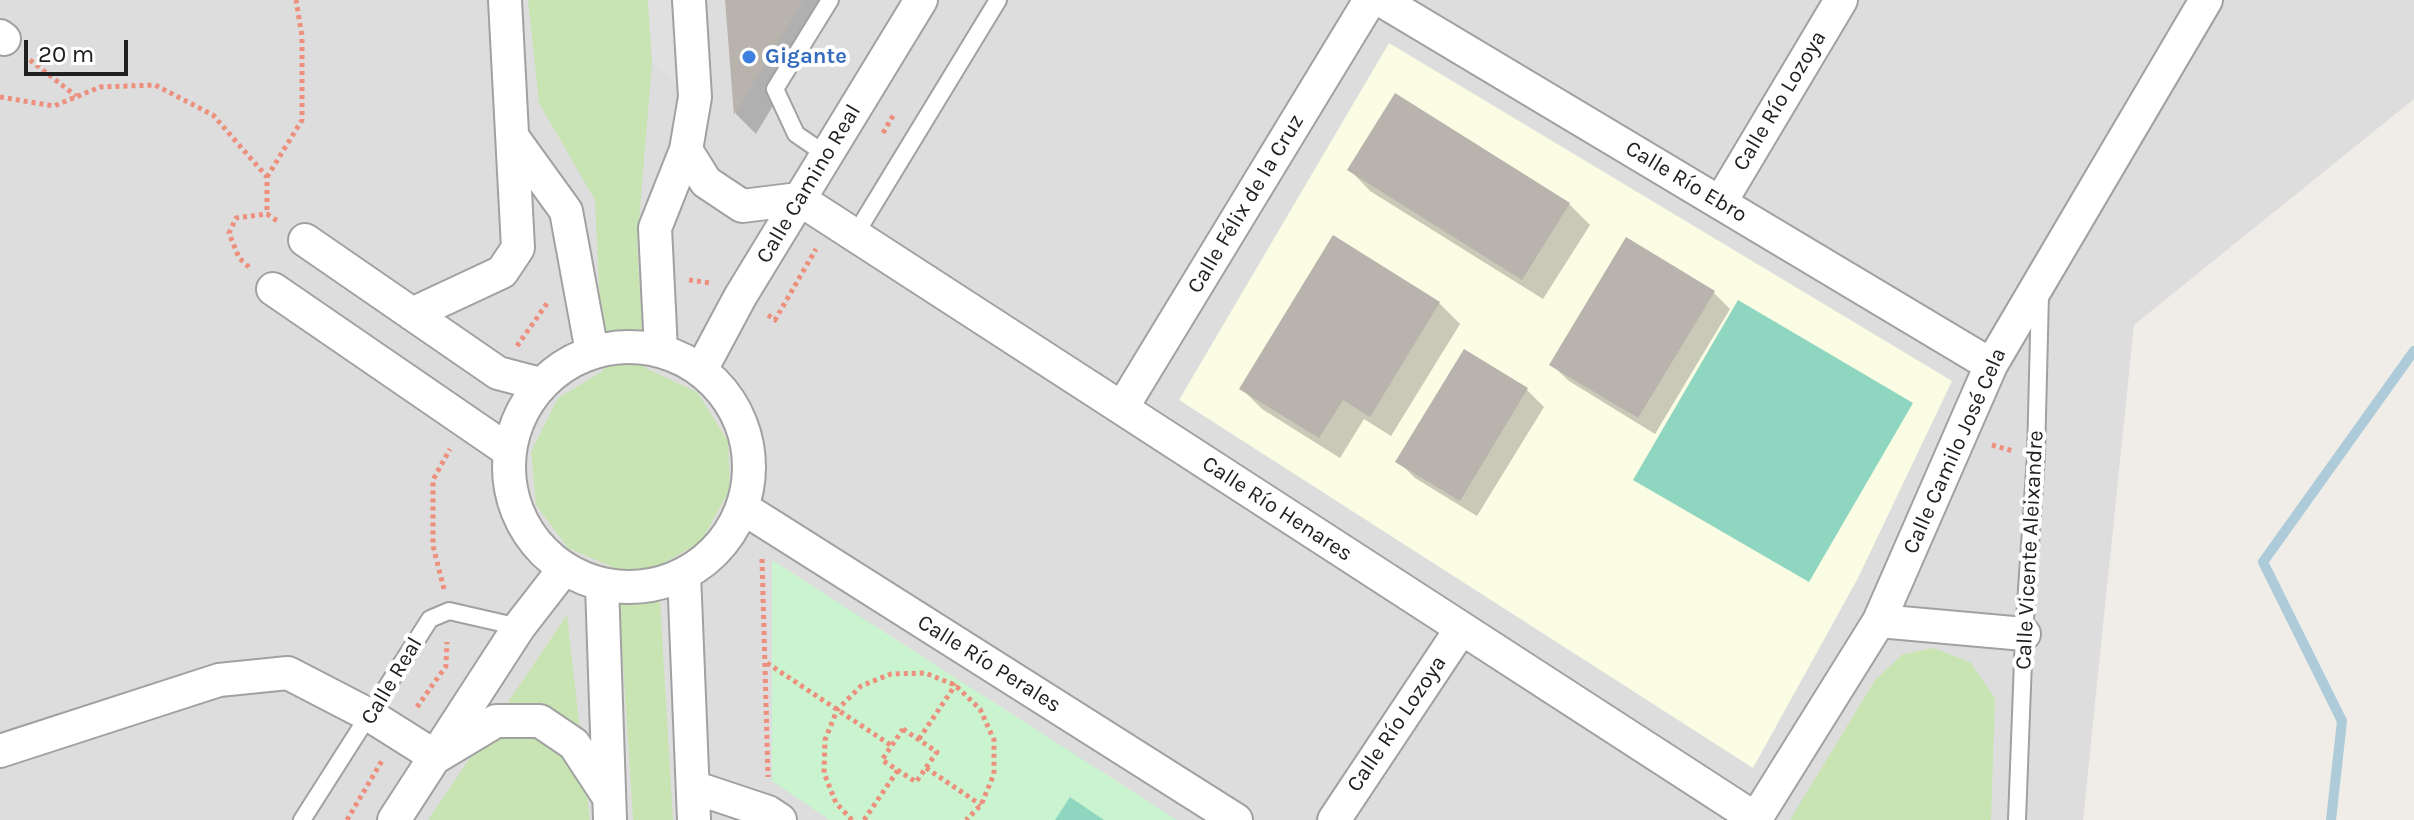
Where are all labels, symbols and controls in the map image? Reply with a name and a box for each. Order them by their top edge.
scale bar [28,24,132,74]
street label: Calle Río Lozoya [1728,26,1832,176]
text: 20 m [38,40,94,68]
place label: Gigante [765,44,847,70]
marker: Gigante [740,48,758,66]
street label: Calle Camino Real [751,100,867,268]
street label: Calle Félix de la Cruz [1182,110,1310,298]
street label: Calle Río Ebro [1620,135,1752,229]
street label: Calle Camilo José Cela [1898,344,2012,558]
street label: Calle Vicente Aleixandre [2011,430,2049,670]
street label: Calle Río Henares [1197,451,1357,567]
street label: Calle Río Perales [912,609,1066,719]
street label: Calle Real [356,632,428,730]
street label: Calle Río Lozoya [1342,651,1452,797]

